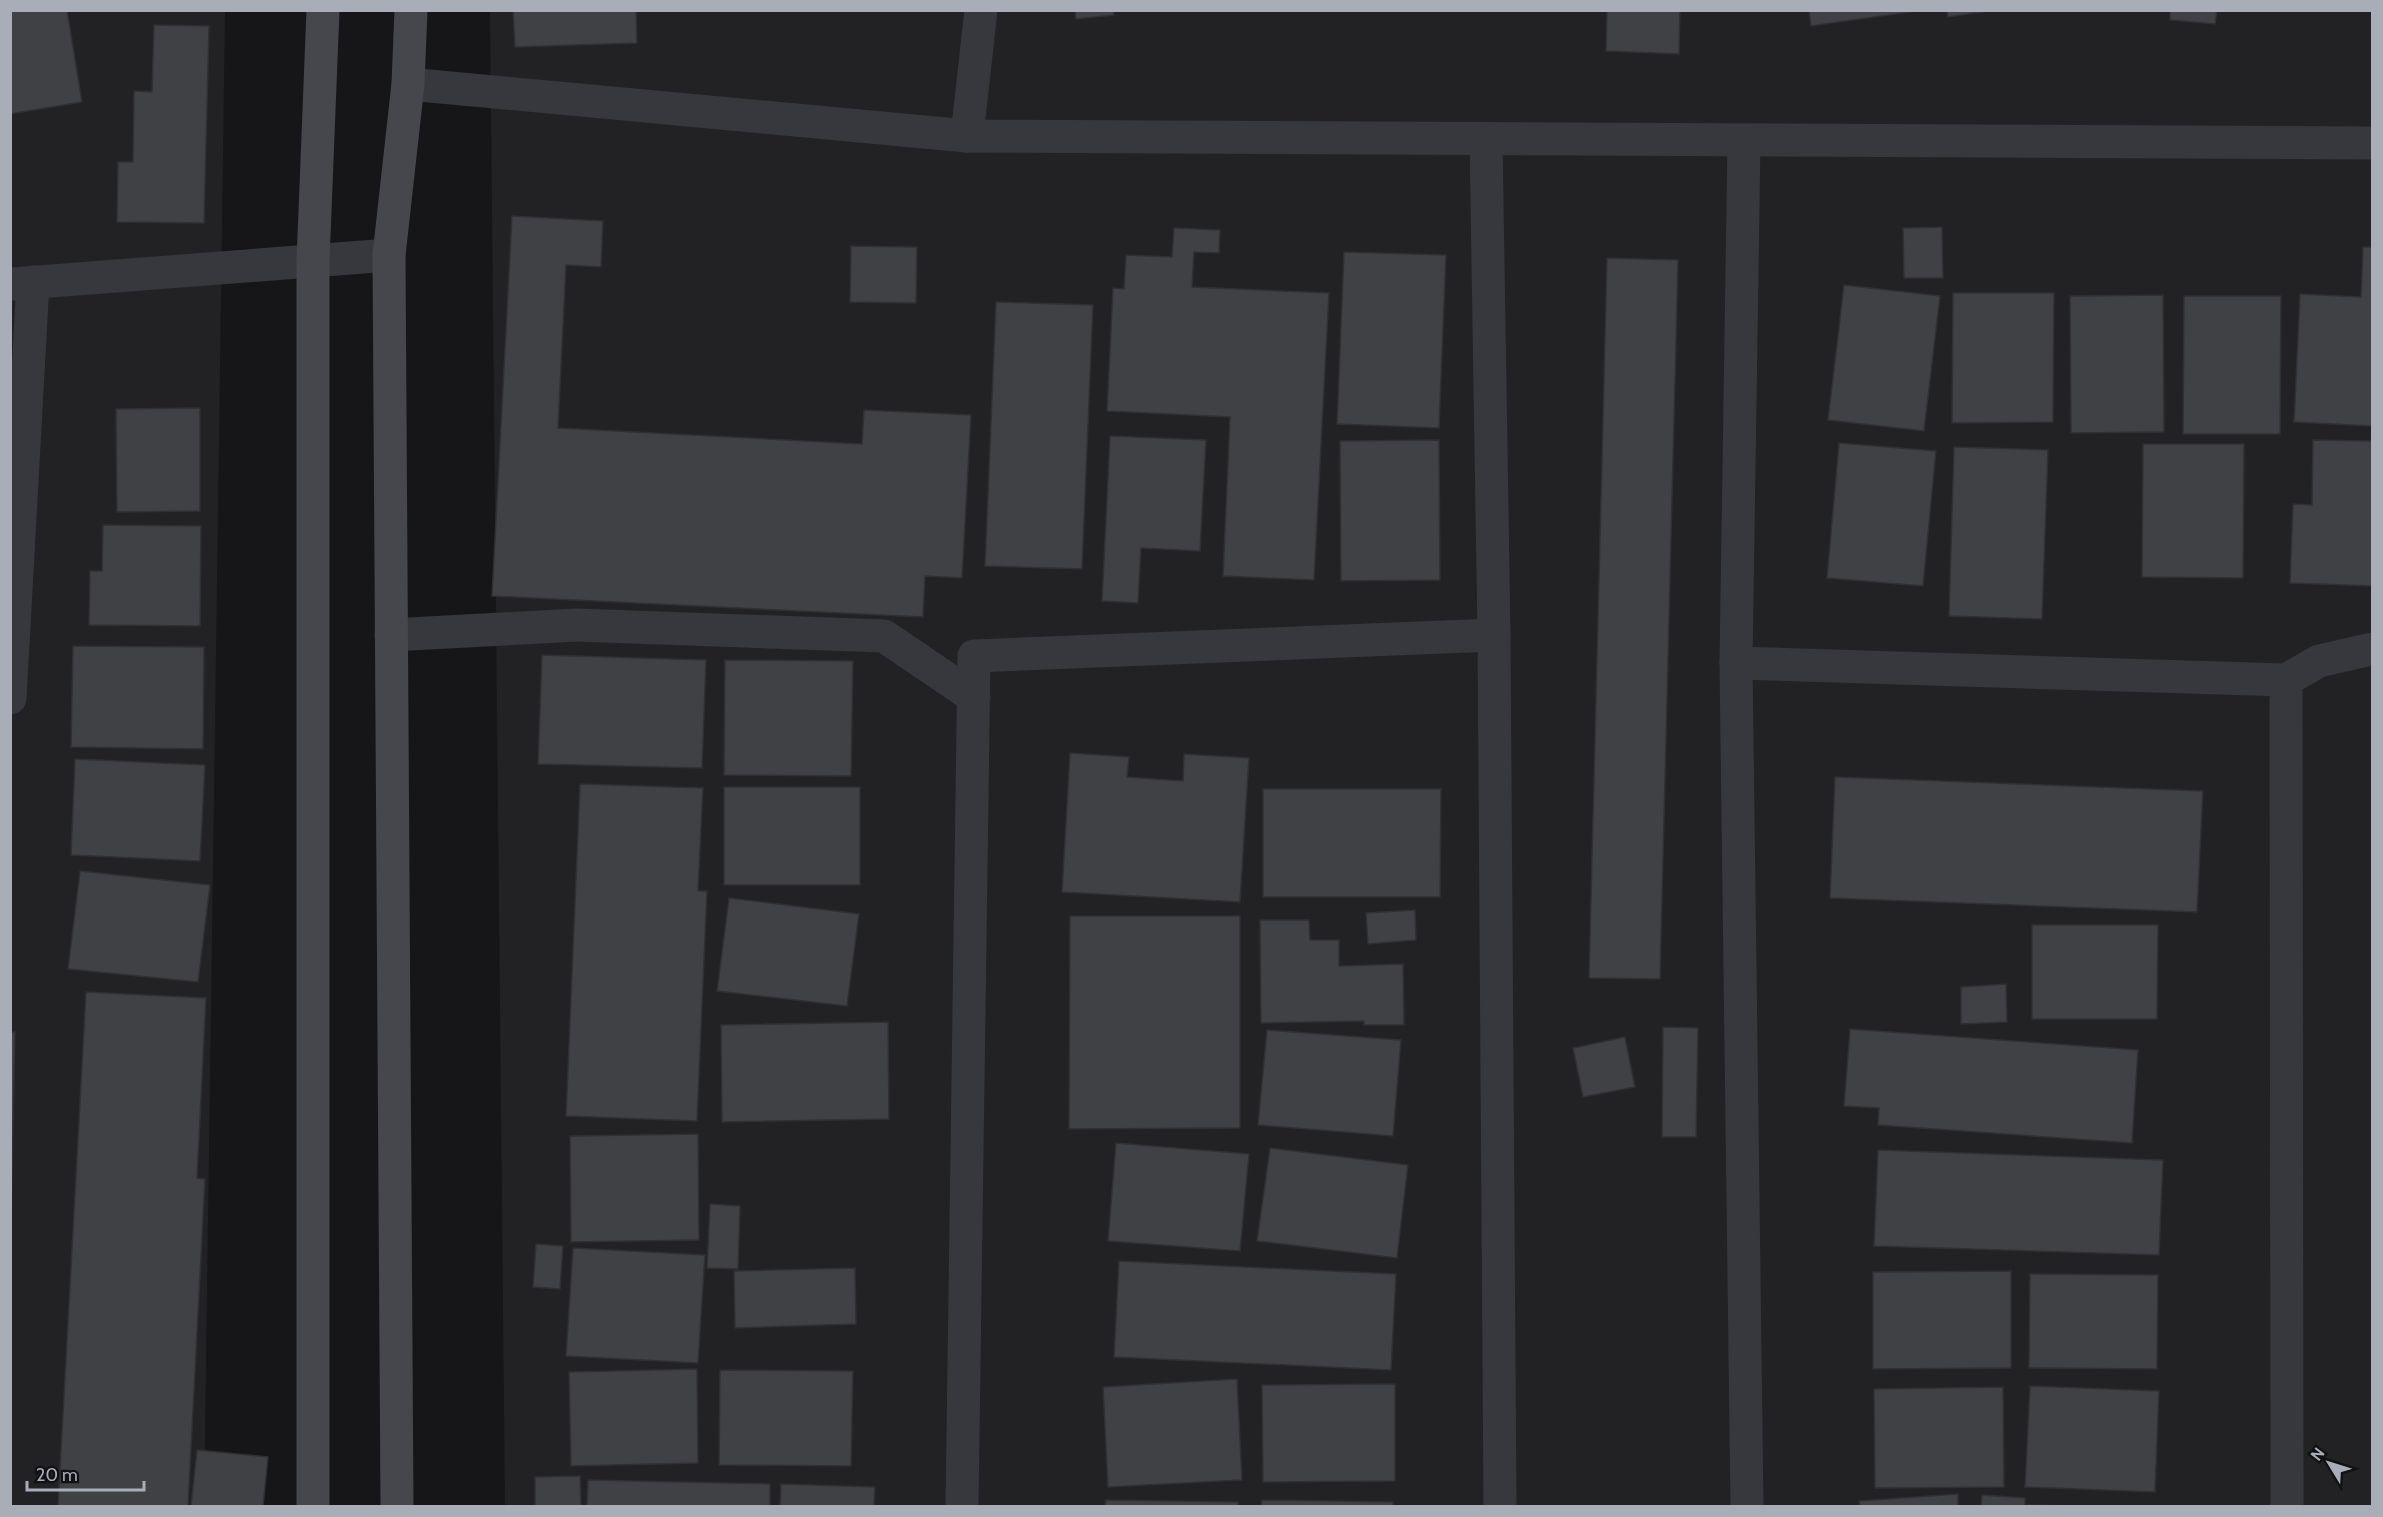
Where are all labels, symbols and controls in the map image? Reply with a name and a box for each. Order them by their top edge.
north arrow [2299,1433,2359,1493]
text: N [2307,1444,2329,1464]
scale bar [27,1454,144,1492]
text: 20 m [36,1464,78,1486]

